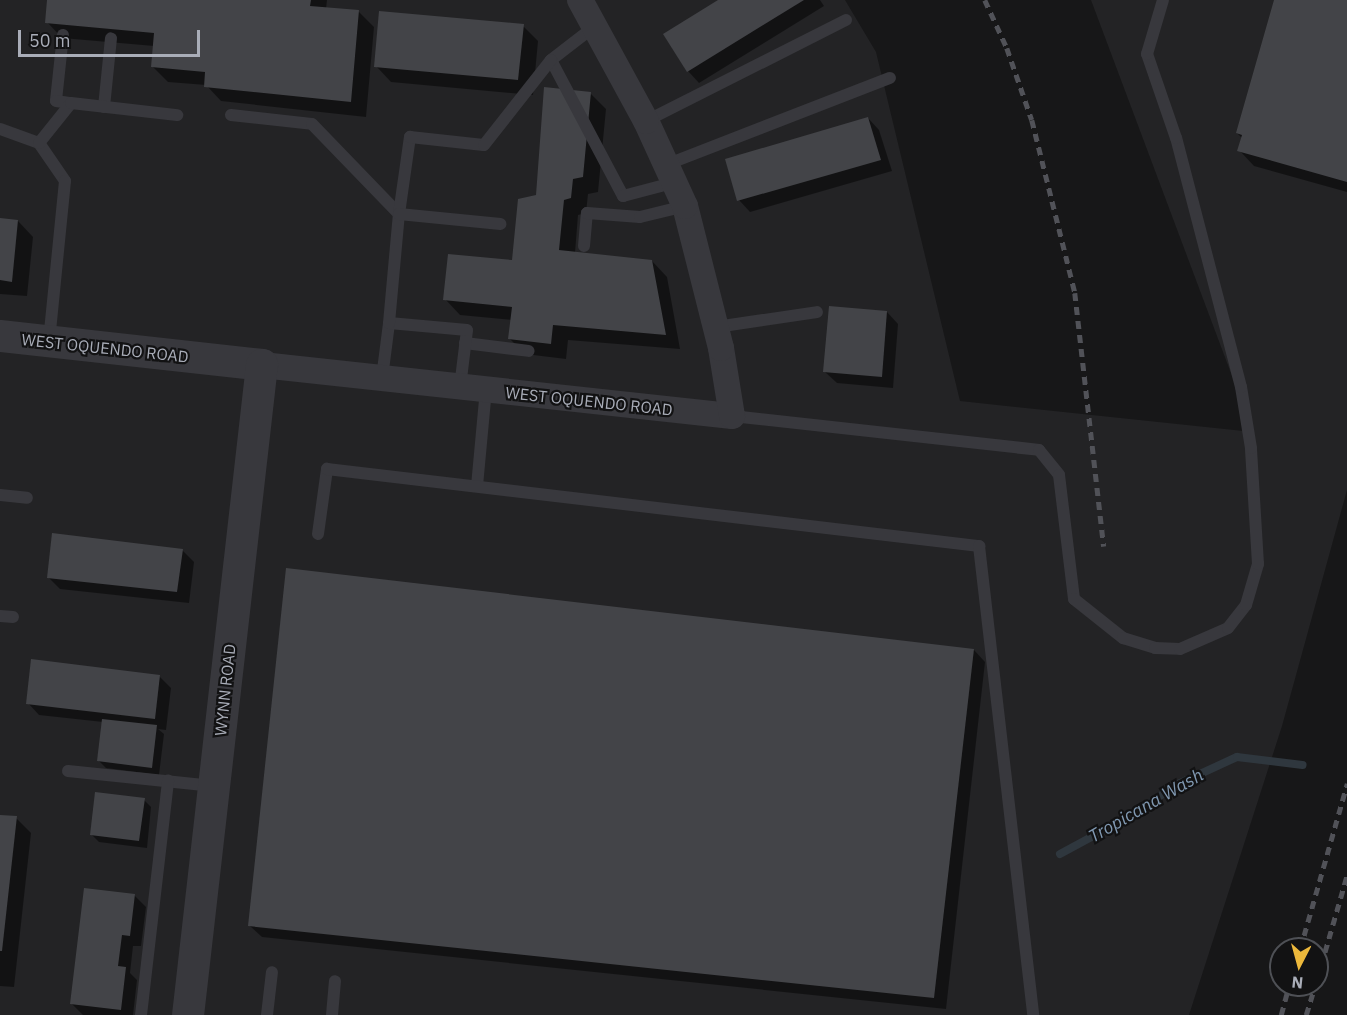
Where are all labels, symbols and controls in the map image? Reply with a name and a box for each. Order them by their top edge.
scale bar [21,18,202,56]
text: 50 m [29,29,71,52]
street label: WEST OQUENDO ROAD [21,330,189,366]
street label: WEST OQUENDO ROAD [505,383,673,419]
street label: WYNN ROAD [211,643,239,737]
water label: Tropicana Wash [1085,764,1207,848]
north arrow [1269,937,1329,997]
text: N [1291,972,1304,993]

